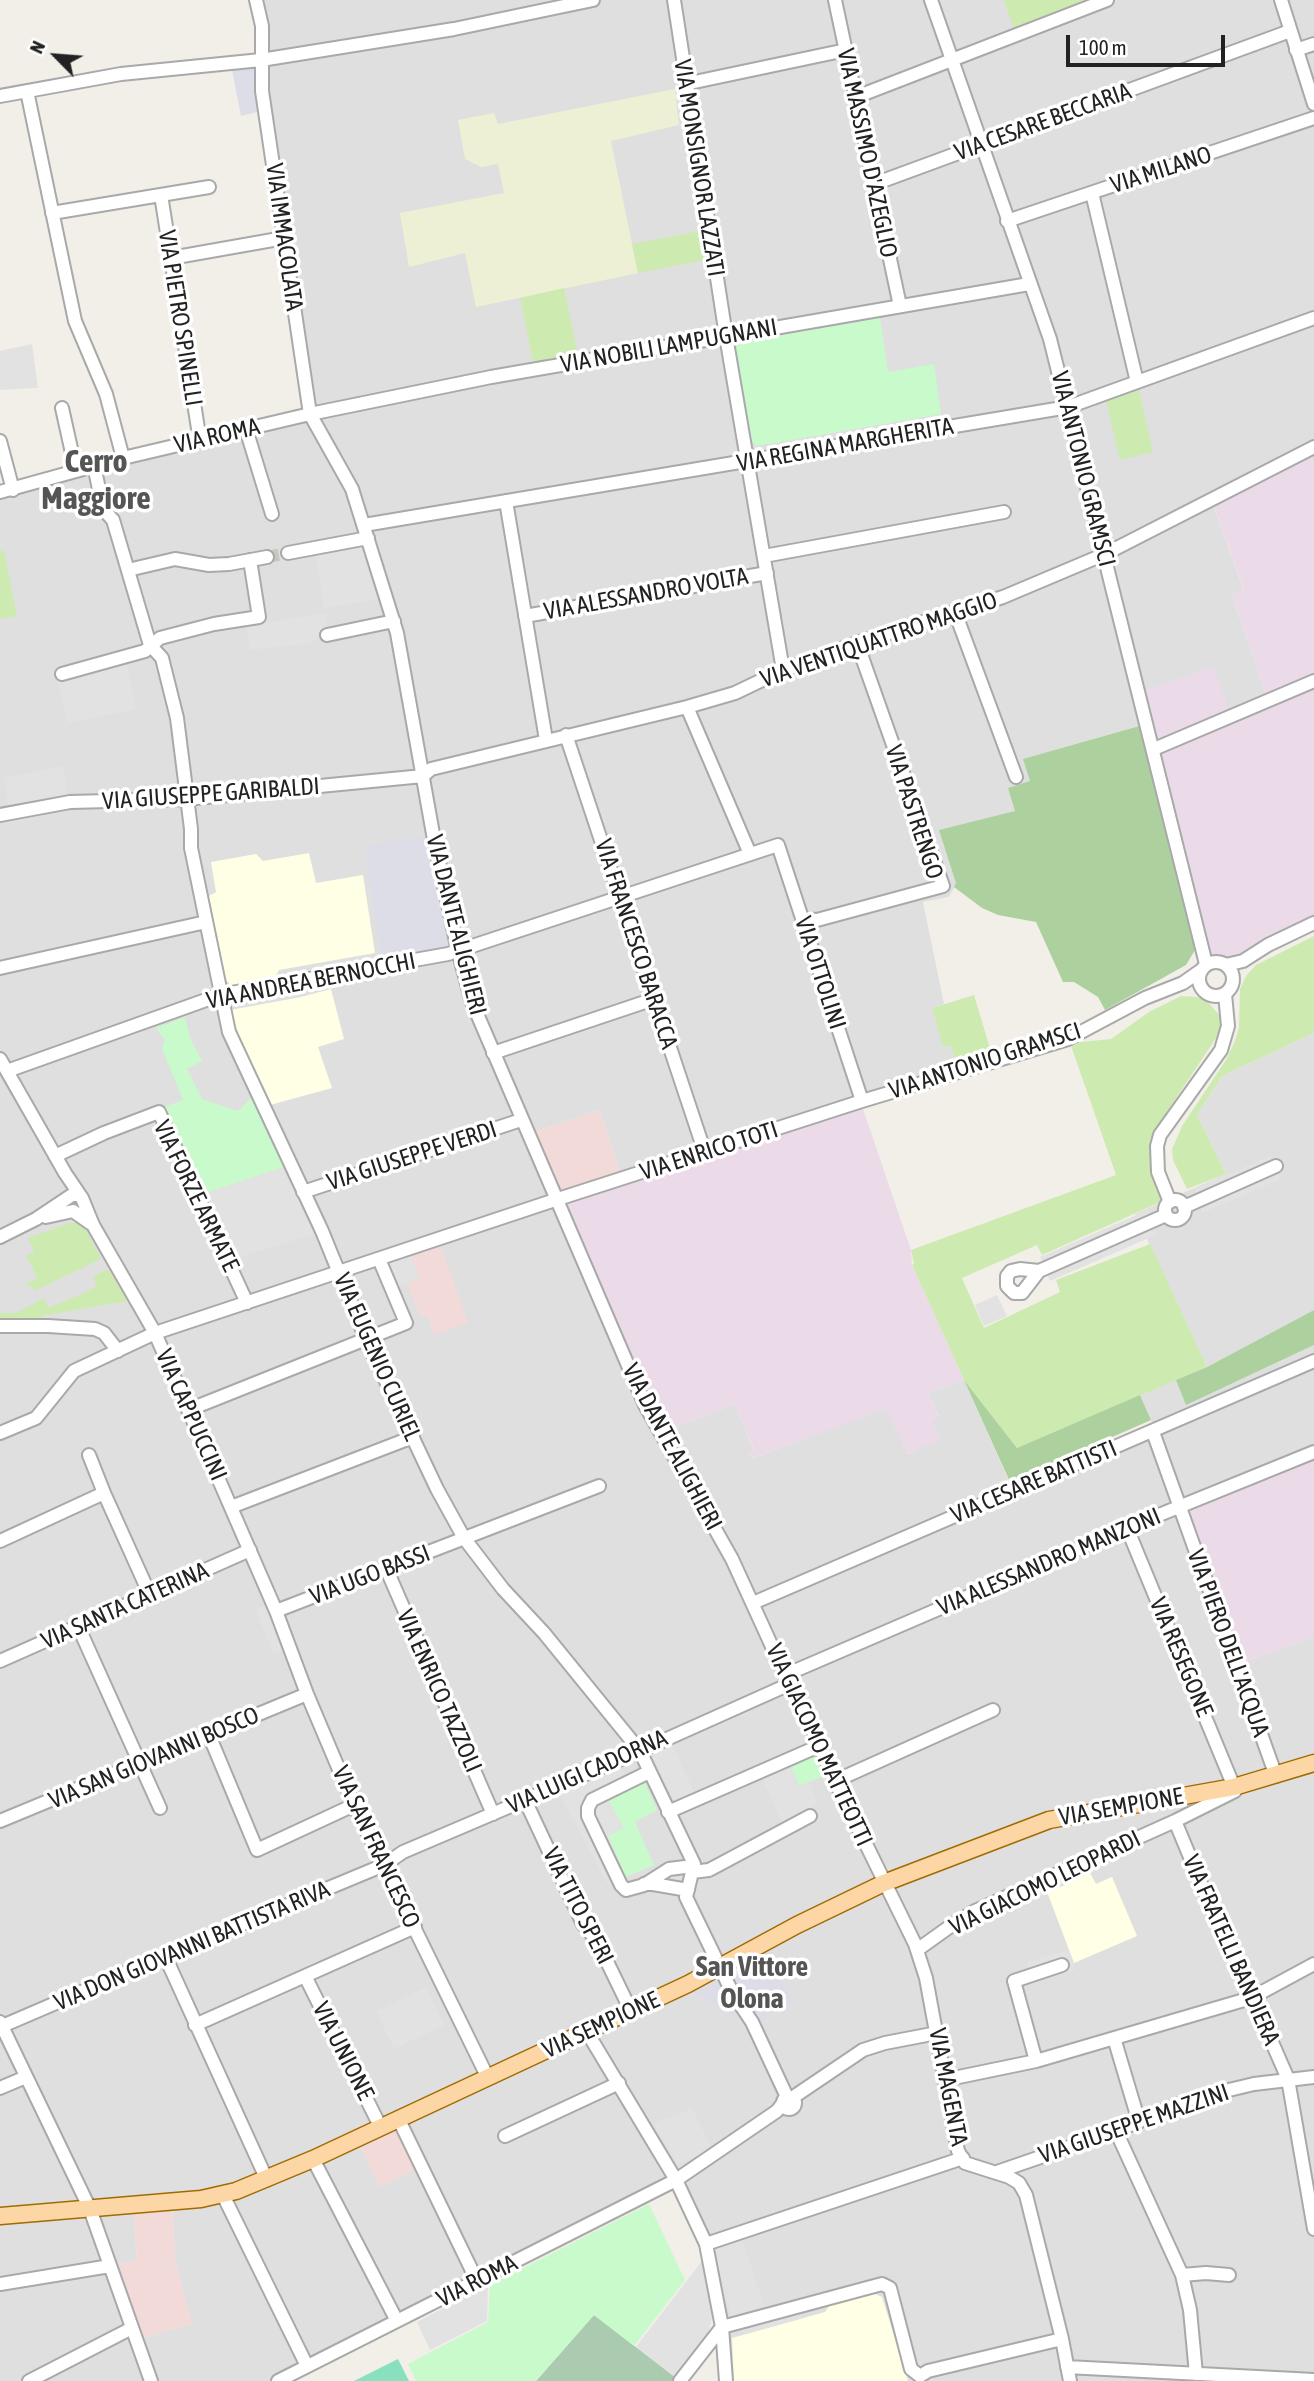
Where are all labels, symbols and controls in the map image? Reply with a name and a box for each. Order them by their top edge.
north arrow [21,21,91,91]
scale bar [1069,21,1228,65]
text: 100 m [1079,35,1127,59]
text: N [25,37,49,57]
street label: VIA MASSIMO D'AZEGLIO [831,46,903,260]
street label: VIA MONSIGNOR LAZZATI [668,57,730,279]
street label: VIA CESARE BECCARIA [951,77,1135,167]
street label: VIA MILANO [1107,140,1215,200]
street label: VIA IMMACOLATA [259,161,309,313]
street label: VIA PIETRO SPINELLI [152,228,208,408]
street label: VIA NOBILI LAMPUGNANI [559,313,779,379]
street label: VIA ANTONIO GRAMSCI [1045,368,1121,570]
street label: VIA ROMA [172,412,262,460]
street label: VIA REGINA MARGHERITA [735,412,955,478]
district label: Cerro Maggiore [41,443,151,518]
street label: VIA ALESSANDRO VOLTA [542,562,750,626]
street label: VIA VENTIQUATTRO MAGGIO [757,586,1001,694]
street label: VIA PASTRENGO [879,741,949,883]
street label: VIA GIUSEPPE GARIBALDI [101,772,321,816]
street label: VIA DANTE ALIGHIERI [420,832,492,1018]
street label: VIA FRANCESCO BARACCA [588,835,684,1053]
street label: VIA OTTOLINI [788,913,852,1033]
street label: VIA ANDREA BERNOCCHI [204,947,418,1015]
street label: VIA ANTONIO GRAMSCI [885,1016,1085,1106]
street label: VIA GIUSEPPE VERDI [323,1115,501,1197]
street label: VIA ENRICO TOTI [636,1115,782,1187]
street label: VIA FORZE ARMATE [147,1116,245,1276]
street label: VIA EUGENIO CURIEL [327,1269,427,1445]
street label: VIA CAPPUCCINI [149,1345,233,1485]
street label: VIA DANTE ALIGHIERI [616,1359,728,1535]
street label: VIA CESARE BATTISTI [947,1434,1121,1530]
street label: VIA ALESSANDRO MANZONI [933,1502,1165,1622]
street label: VIA UGO BASSI [306,1539,434,1611]
street label: VIA PIERO DELL'ACQUA [1181,1545,1275,1741]
street label: VIA SANTA CATERINA [37,1556,213,1656]
street label: VIA RESEGONE [1143,1593,1219,1721]
street label: VIA ENRICO TAZZOLI [390,1605,488,1777]
street label: VIA GIACOMO MATTEOTTI [759,1639,879,1851]
street label: VIA SAN GIOVANNI BOSCO [45,1701,263,1815]
street label: VIA LUIGI CADORNA [502,1724,672,1820]
street label: VIA SAN FRANCESCO [326,1762,426,1932]
street label: VIA SEMPIONE [1057,1782,1185,1832]
street label: VIA GIACOMO LEOPARDI [945,1824,1145,1942]
street label: VIA TITO SPERI [536,1843,620,1969]
street label: VIA FRATELLI BANDIERA [1176,1851,1286,2049]
street label: VIA DON GIOVANNI BATTISTA RIVA [50,1875,334,2017]
district label: San Vittore Olona [696,1950,808,2016]
street label: VIA SEMPIONE [538,1985,664,2065]
street label: VIA UNIONE [306,1997,380,2105]
street label: VIA MAGENTA [922,2026,974,2148]
street label: VIA GIUSEPPE MAZZINI [1035,2078,1233,2170]
street label: VIA ROMA [432,2249,522,2313]

